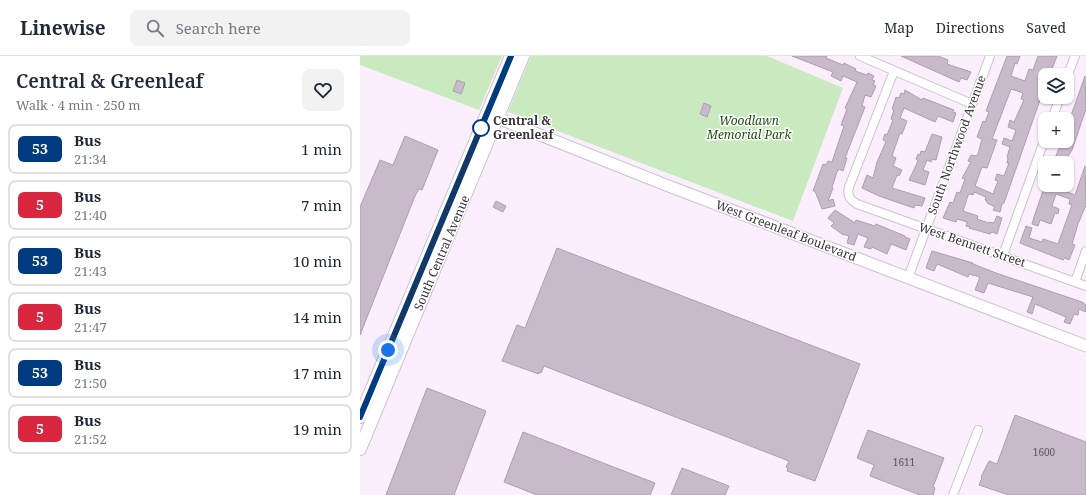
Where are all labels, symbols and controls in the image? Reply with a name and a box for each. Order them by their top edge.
search box [130,10,410,46]
text: Linewise [20,15,106,41]
icon: search [144,17,166,39]
text: Search here [176,18,261,38]
text: Map [884,18,914,37]
text: Directions [936,18,1004,37]
text: Saved [1026,18,1066,37]
text: Central & Greenleaf [16,68,203,94]
map controls [1038,68,1074,192]
button: layers [1038,68,1074,104]
button: heart [302,69,344,111]
street label: South Northwood Avenue [923,73,990,217]
text: Walk · 4 min · 250 m [16,96,141,114]
place label: Central & Greenleaf [493,112,555,143]
park label: Woodlawn Memorial Park [706,112,792,143]
button: + [1038,112,1074,148]
marker: Central & Greenleaf [472,119,490,137]
text: Bus [74,130,101,150]
text: 53 [32,139,48,158]
text: 1 min [301,139,342,159]
text: 21:34 [74,150,107,168]
button: − [1038,156,1074,192]
text: Bus [74,186,101,206]
street label: South Central Avenue [410,193,474,313]
text: 5 [36,195,44,214]
text: 7 min [301,195,342,215]
street label: West Greenleaf Boulevard [713,196,860,265]
text: 21:40 [74,206,107,224]
street label: West Bennett Street [916,218,1028,271]
text: Bus [74,242,101,262]
text: 53 [32,251,48,270]
text: 10 min [293,251,342,271]
text: 21:43 [74,262,107,280]
text: Bus [74,298,101,318]
text: 5 [36,307,44,326]
text: 14 min [293,307,342,327]
text: 21:47 [74,318,107,336]
your location [378,340,398,360]
text: Bus [74,354,101,374]
text: 53 [32,363,48,382]
text: 17 min [293,363,342,383]
text: 21:50 [74,374,107,392]
text: Bus [74,410,101,430]
text: 5 [36,419,44,438]
text: 19 min [293,419,342,439]
text: 21:52 [74,430,107,448]
house number: 1600 [1033,445,1056,459]
house number: 1611 [893,455,915,469]

